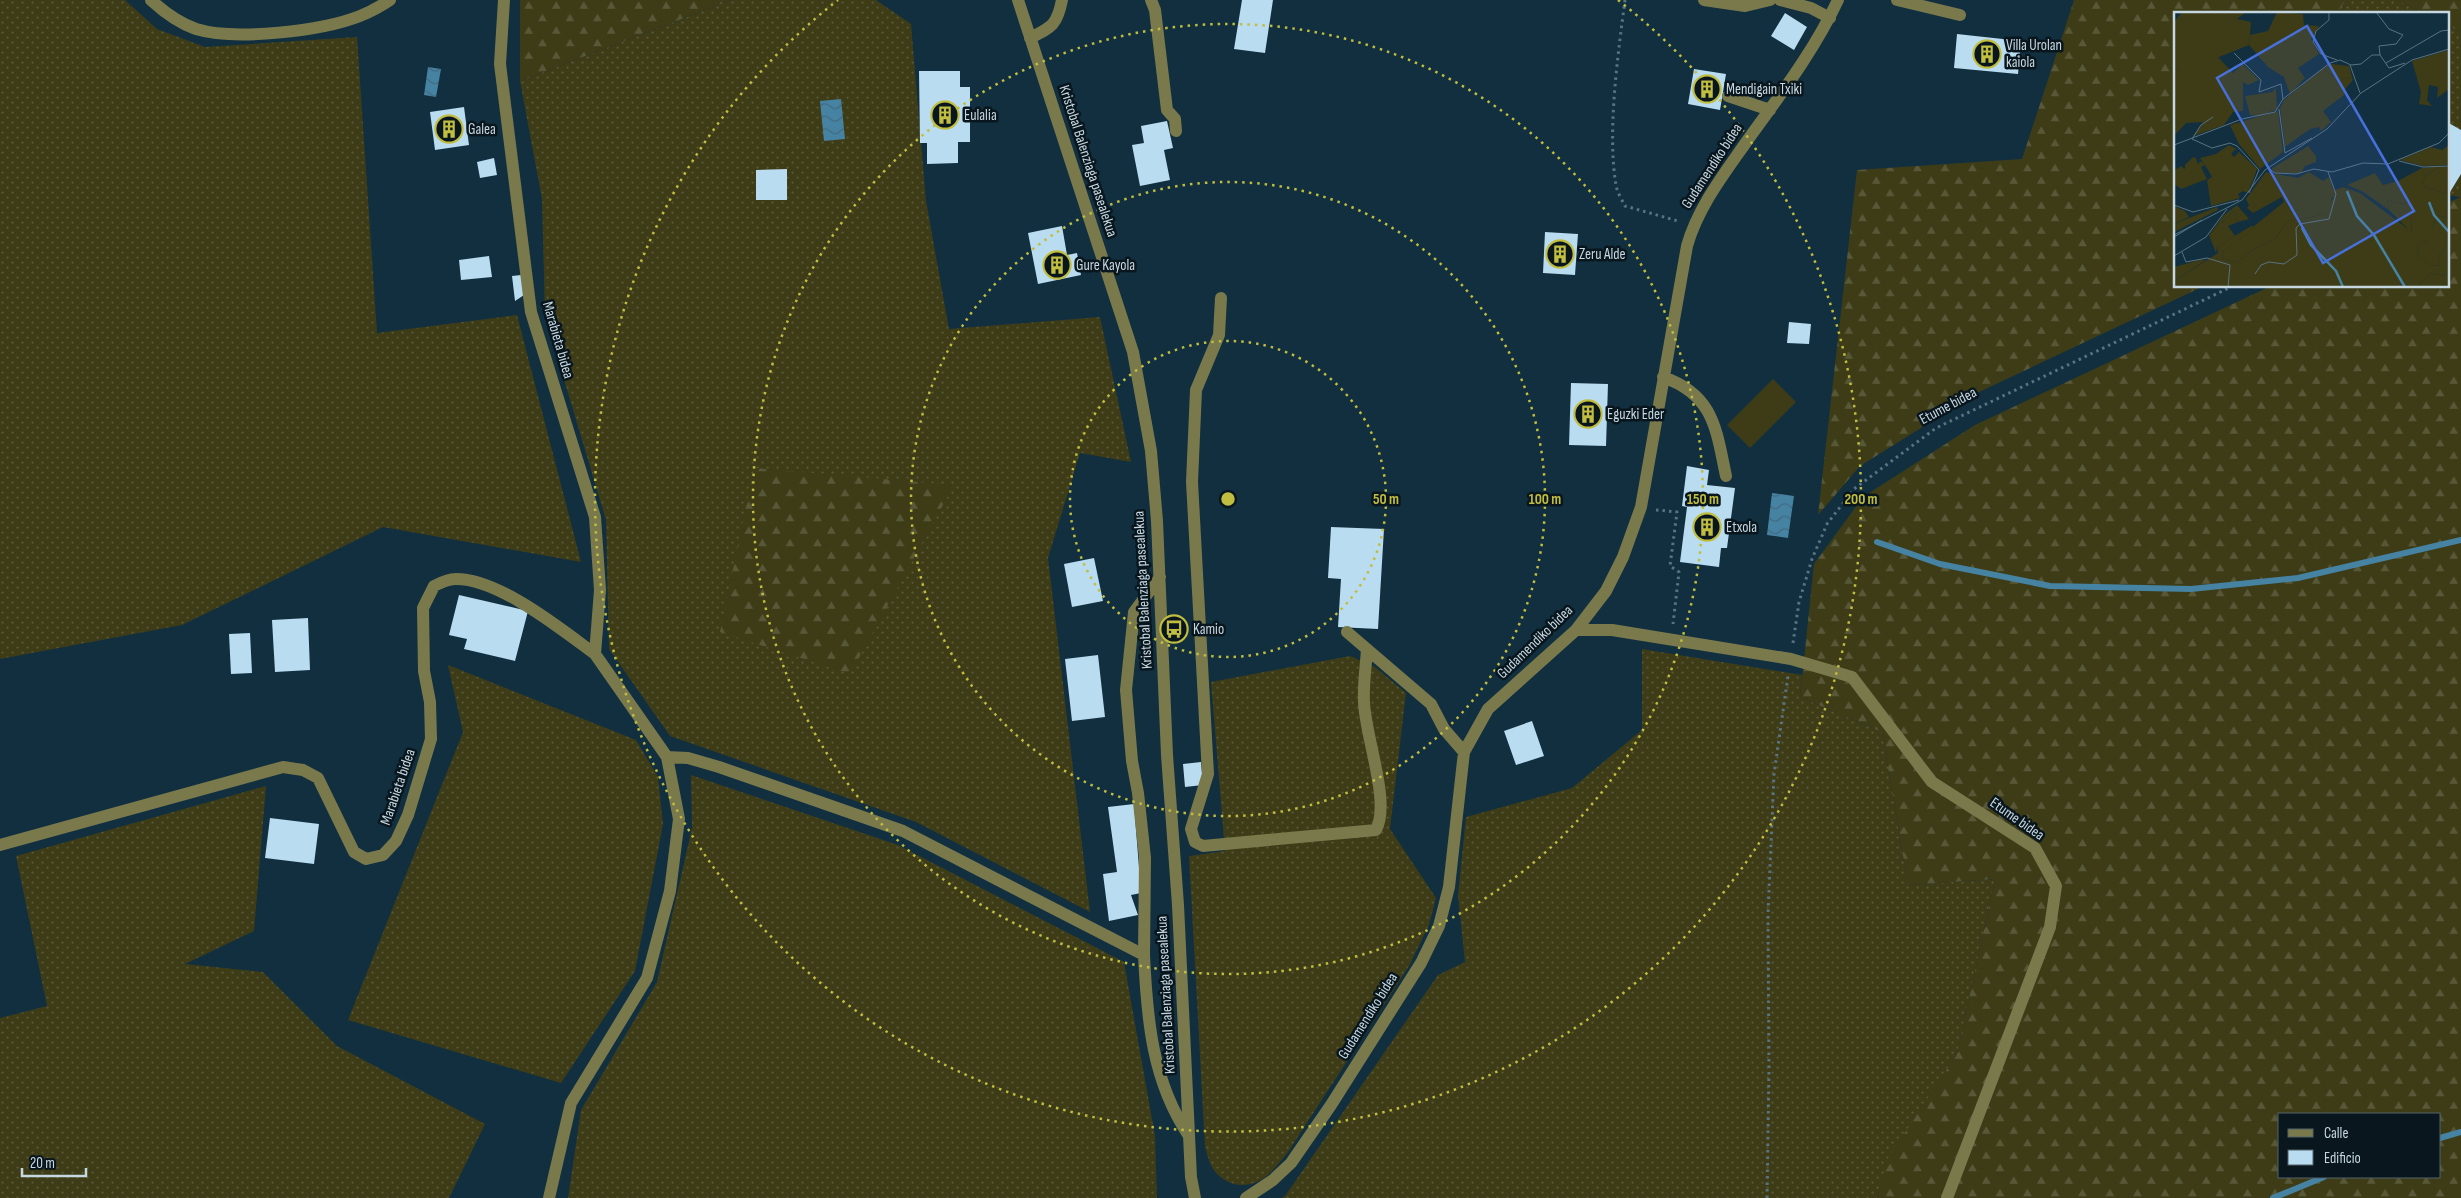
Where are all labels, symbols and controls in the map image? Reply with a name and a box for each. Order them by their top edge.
inset map [2174,12,2448,288]
place label: Villa Urolan kaiola [2006,36,2062,72]
building icon: Villa Urolan kaiola [1972,39,2002,69]
building icon: Mendigain Txiki [1692,74,1722,104]
place label: Mendigain Txiki [1726,80,1802,99]
street label: Kristobal Balenziaga pasealekua [1054,83,1122,239]
building icon: Eulalia [930,100,960,130]
place label: Eulalia [964,106,997,125]
building icon: Galea [434,114,464,144]
street label: Gudamendiko bidea [1677,119,1747,212]
place label: Galea [468,120,496,139]
building icon: Zeru Alde [1545,239,1575,269]
place label: Zeru Alde [1579,245,1626,264]
building icon: Gure Kayola [1042,250,1072,280]
place label: Gure Kayola [1076,256,1135,275]
street label: Marabieta bidea [538,299,578,381]
street label: Etume bidea [1916,383,1980,429]
building icon: Eguzki Eder [1573,399,1603,429]
place label: Eguzki Eder [1607,405,1665,424]
centre of rings [1219,490,1237,508]
text: 50 m [1373,490,1399,509]
text: 100 m [1529,490,1561,509]
text: 150 m [1687,490,1719,509]
text: 200 m [1844,490,1878,509]
street label: Kristobal Balenziaga pasealekua [1129,510,1157,670]
building icon: Etxola [1692,512,1722,542]
place label: Etxola [1726,518,1757,537]
street label: Gudamendiko bidea [1493,601,1577,683]
bus stop icon: Kamio [1159,614,1189,644]
place label: Kamio [1193,620,1224,639]
street label: Marabieta bidea [376,746,420,828]
street label: Etume bidea [1986,793,2048,845]
street label: Kristobal Balenziaga pasealekua [1152,915,1180,1075]
street label: Gudamendiko bidea [1334,969,1402,1063]
legend [2278,1113,2441,1178]
text: Calle [2324,1124,2348,1143]
scale bar [22,1146,86,1178]
text: Edificio [2324,1149,2361,1168]
text: 20 m [30,1154,55,1173]

